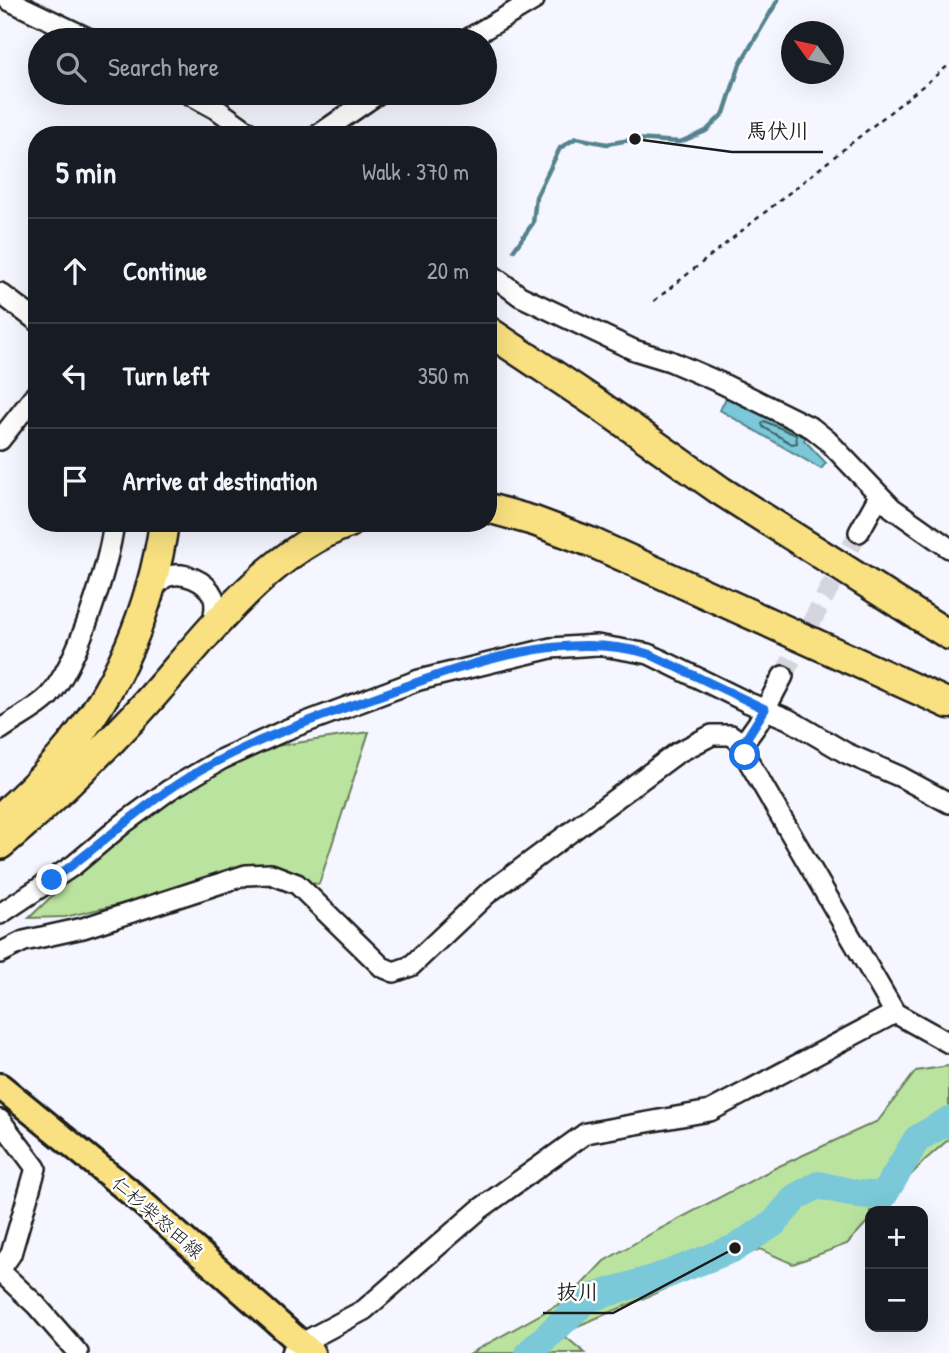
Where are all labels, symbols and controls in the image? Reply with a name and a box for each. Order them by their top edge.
north arrow [781,21,844,84]
search box [28,28,497,105]
icon: search [52,48,90,86]
text: Search here [108,49,219,84]
callout: 馬伏川 [732,110,823,152]
text: 馬伏川 [747,116,810,145]
text: 5 min [56,152,116,192]
text: Walk · 370 m [362,156,469,187]
icon: ahead [56,252,94,290]
text: Continue [123,253,207,288]
text: 20 m [427,255,469,286]
icon: left [56,357,94,395]
text: Turn left [123,358,209,393]
text: 350 m [418,360,469,391]
icon: arrive [56,462,94,500]
text: Arrive at destination [123,463,318,498]
route start [729,739,760,770]
route end [36,864,67,895]
street label: 仁杉柴怒田線 [106,1170,210,1264]
map controls [865,1206,928,1332]
button: + [865,1206,928,1269]
button: − [865,1269,928,1332]
callout: 抜川 [543,1271,613,1313]
text: 抜川 [557,1277,599,1306]

